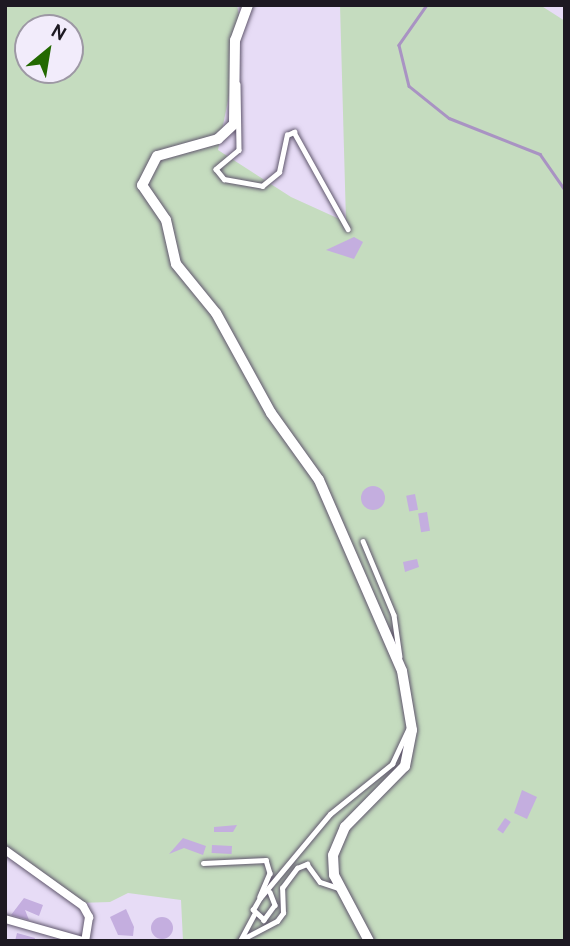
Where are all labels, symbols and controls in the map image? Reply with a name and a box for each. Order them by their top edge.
north arrow [14,14,84,84]
text: N [47,19,70,45]

